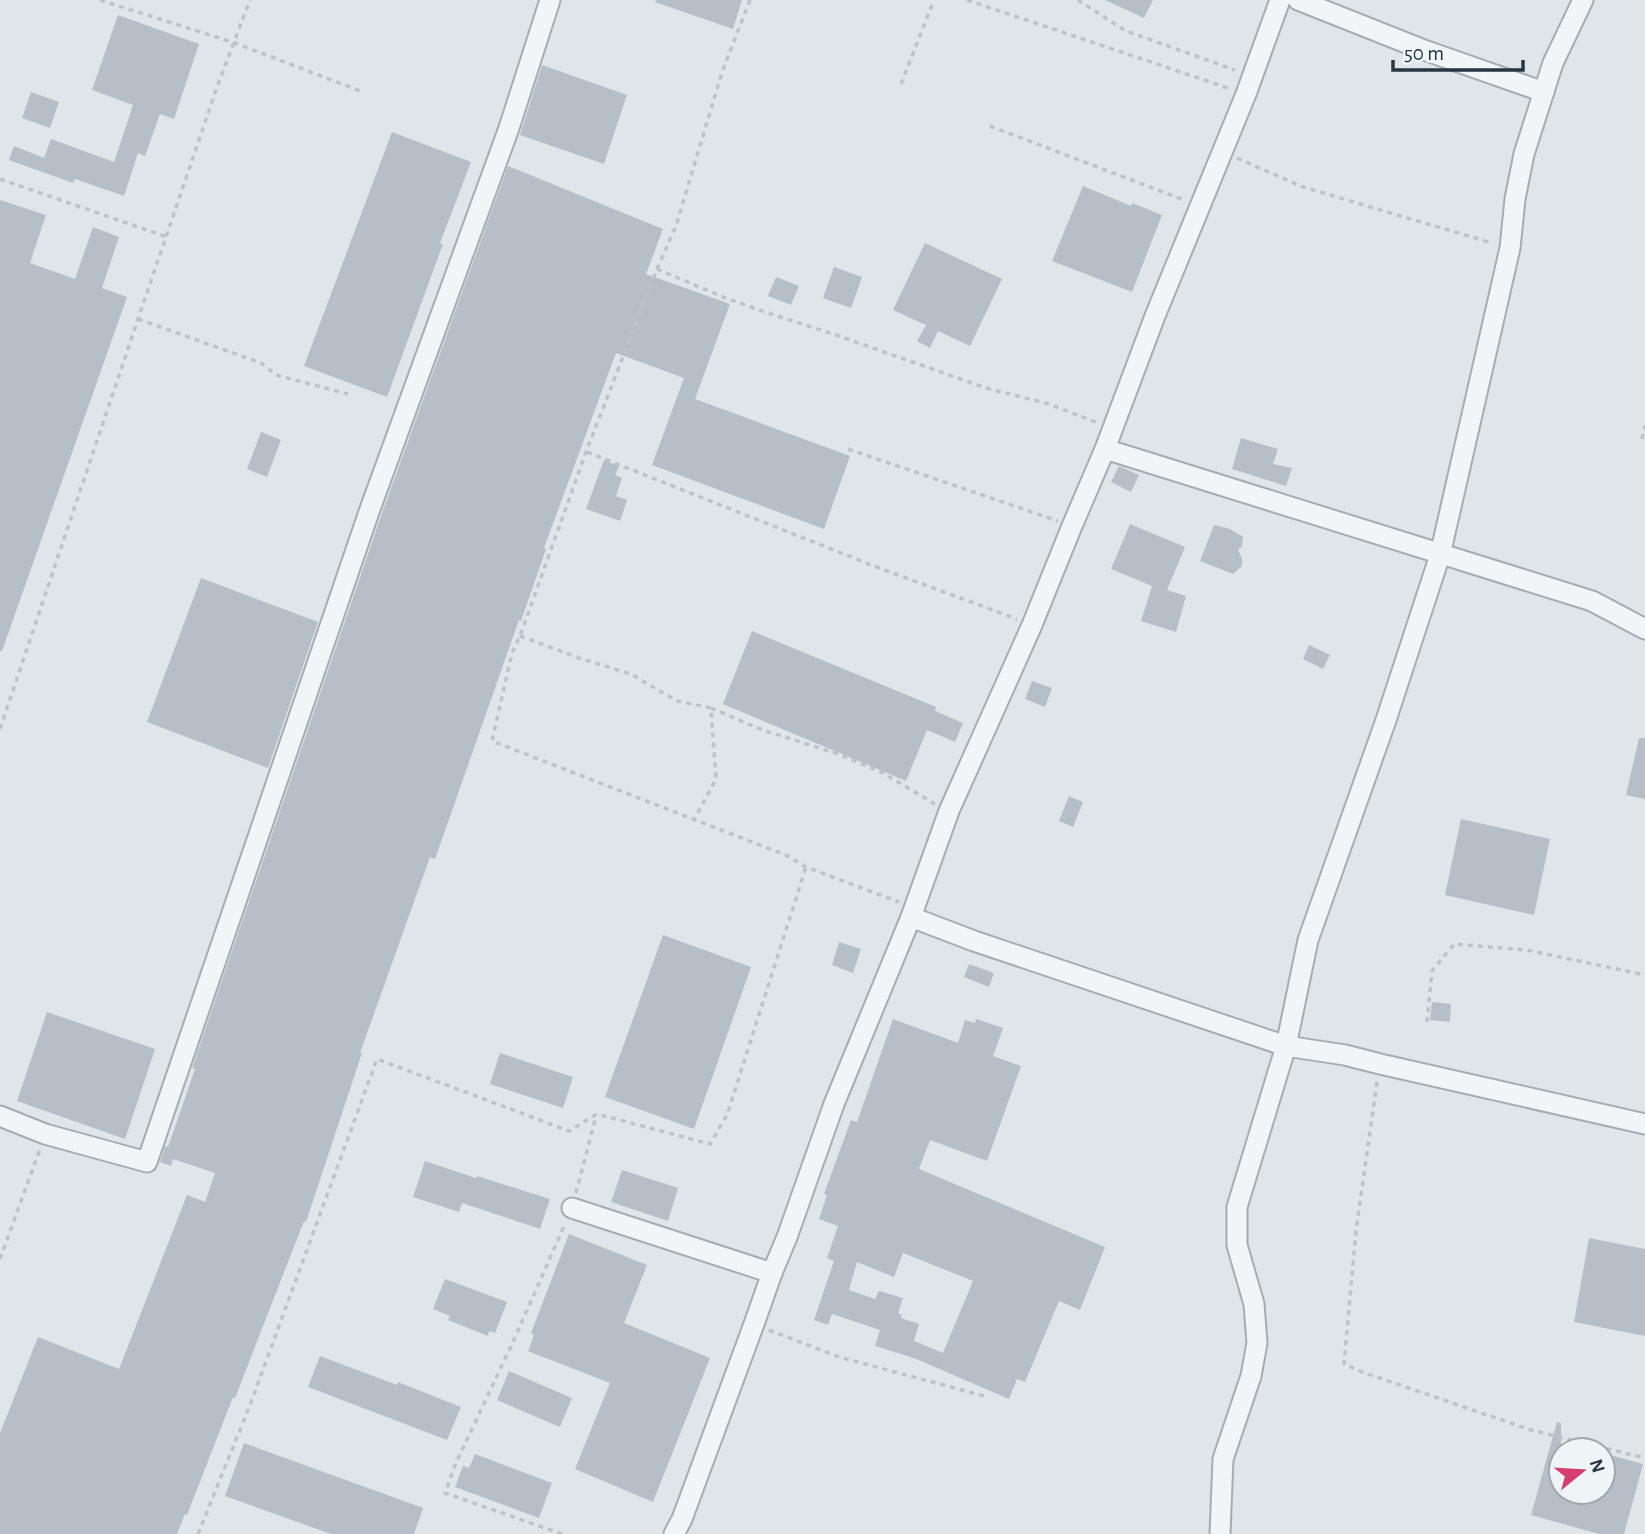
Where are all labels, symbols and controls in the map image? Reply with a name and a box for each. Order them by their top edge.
scale bar [1393,28,1522,72]
text: 50 m [1404,43,1444,64]
north arrow [1547,1436,1617,1506]
text: N [1586,1457,1608,1475]

